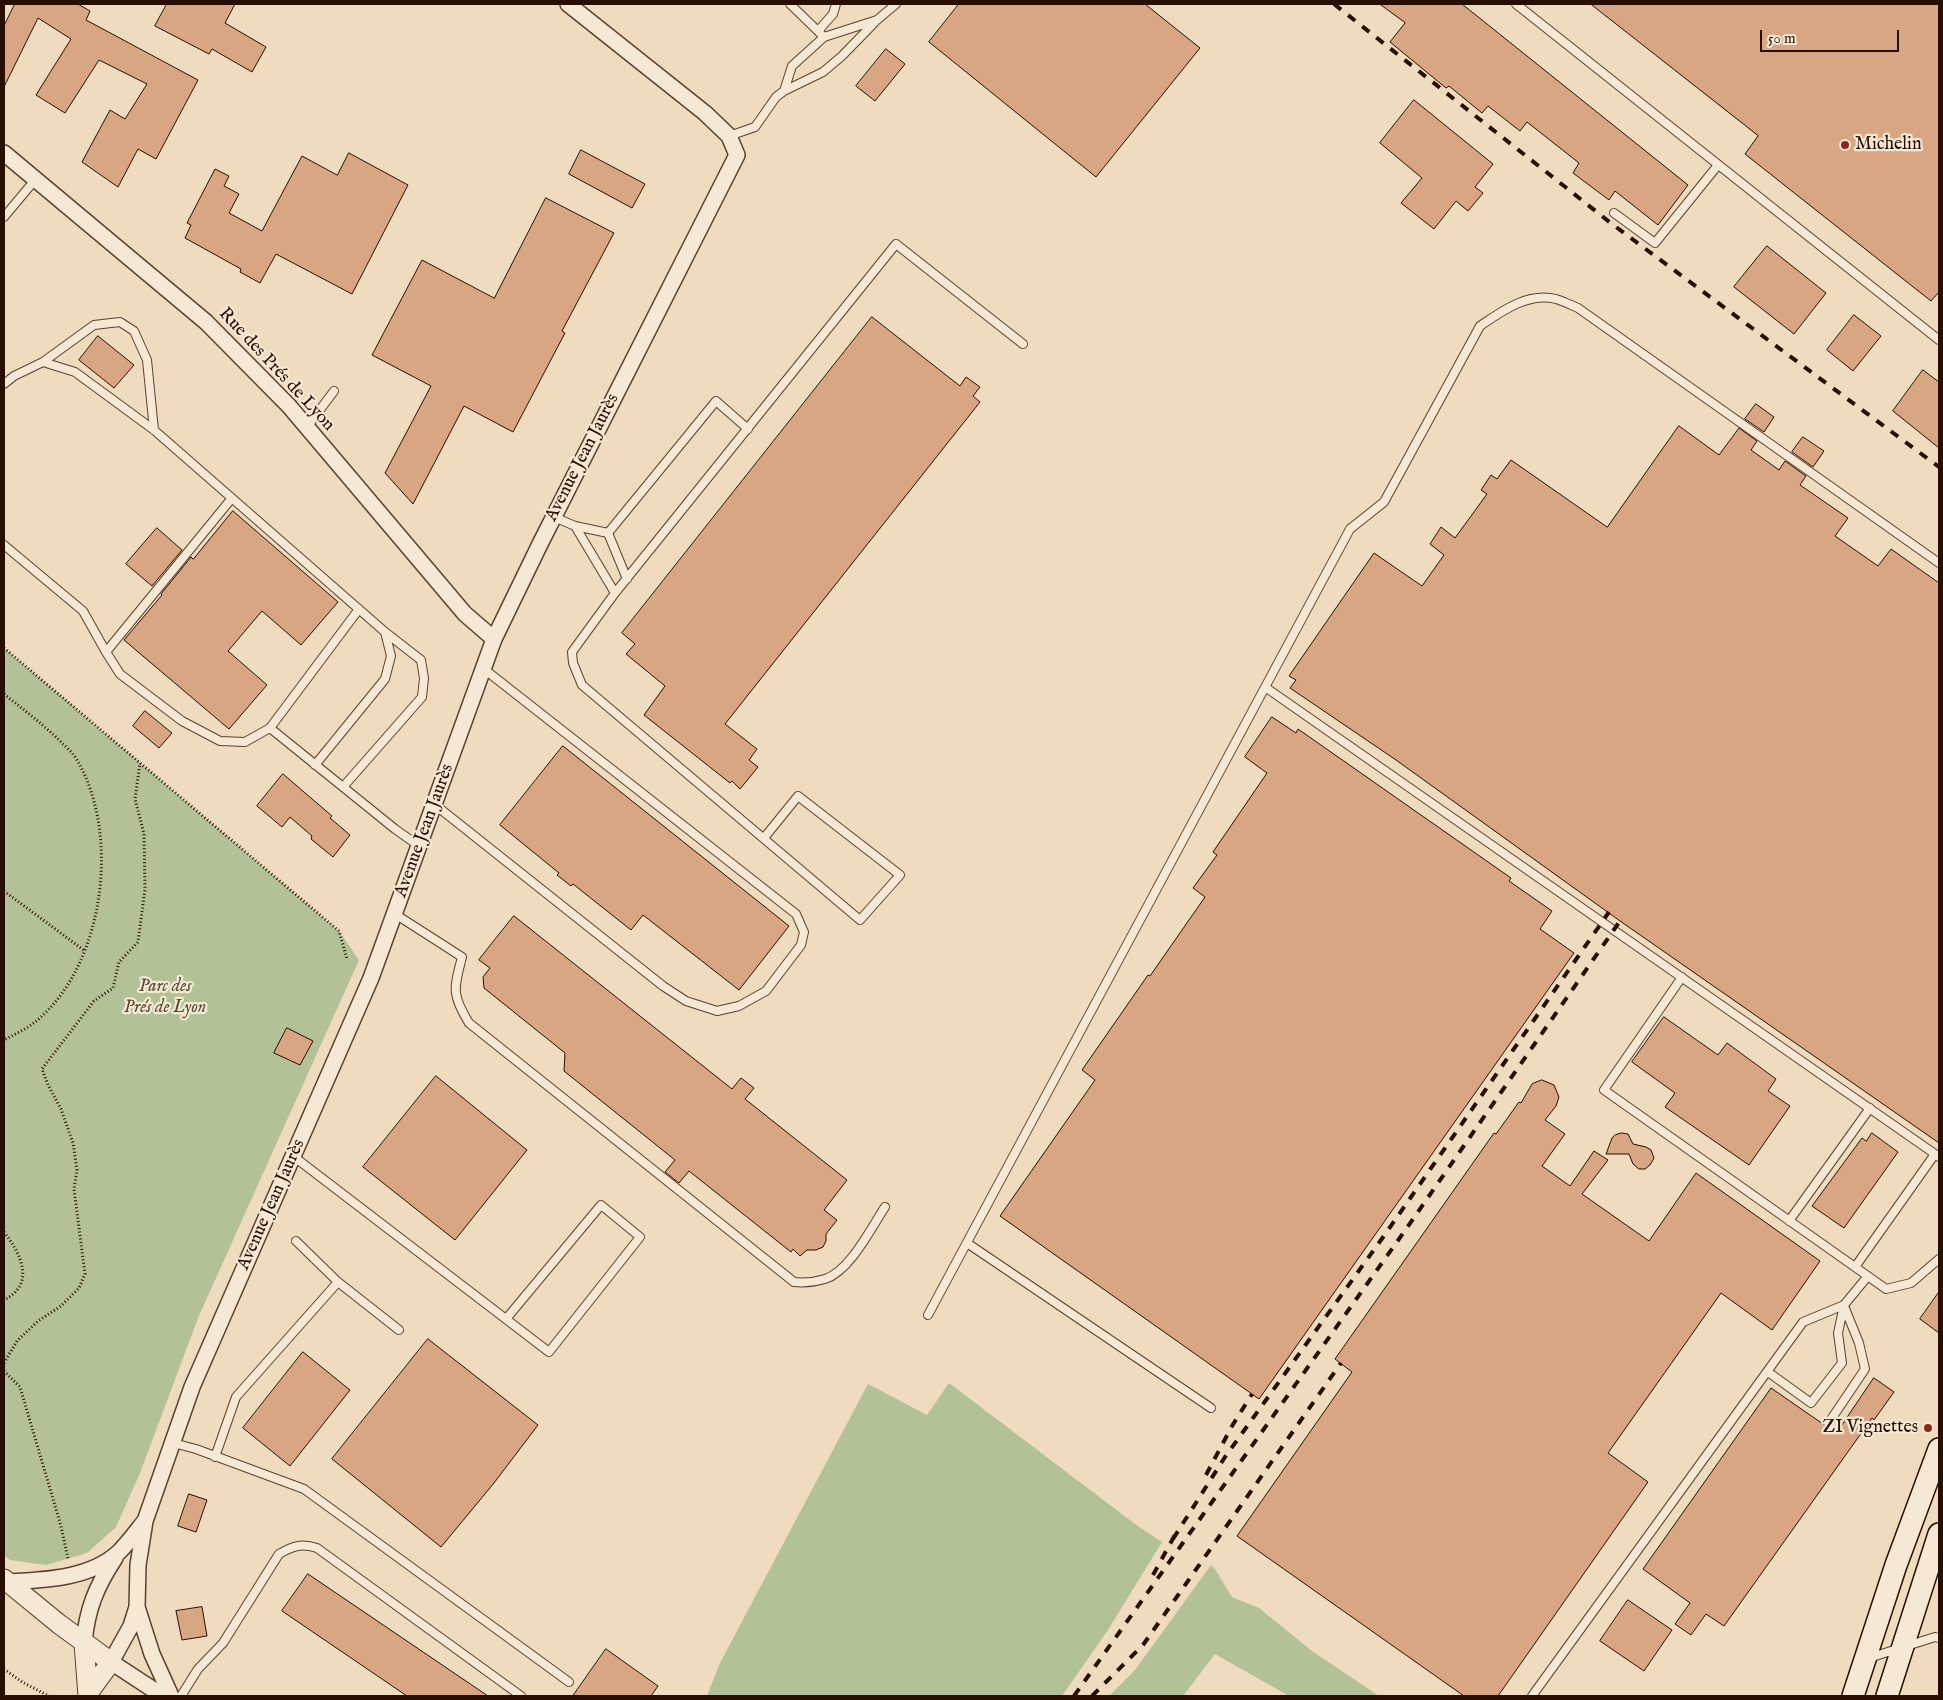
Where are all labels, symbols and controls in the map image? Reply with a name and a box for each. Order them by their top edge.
scale bar [1763,20,1902,52]
text: 50 m [1768,29,1796,48]
place label: Michelin [1855,134,1922,156]
marker: Michelin [1839,139,1851,151]
street label: Rue des Prés de Lyon [213,304,339,436]
street label: Avenue Jean Jaurès [541,390,625,526]
street label: Avenue Jean Jaurès [391,761,459,901]
park label: Parc des Prés de Lyon [124,976,206,1019]
street label: Avenue Jean Jaurès [234,1136,310,1274]
place label: ZI Vignettes [1823,1417,1918,1439]
marker: ZI Vignettes [1922,1422,1934,1434]

